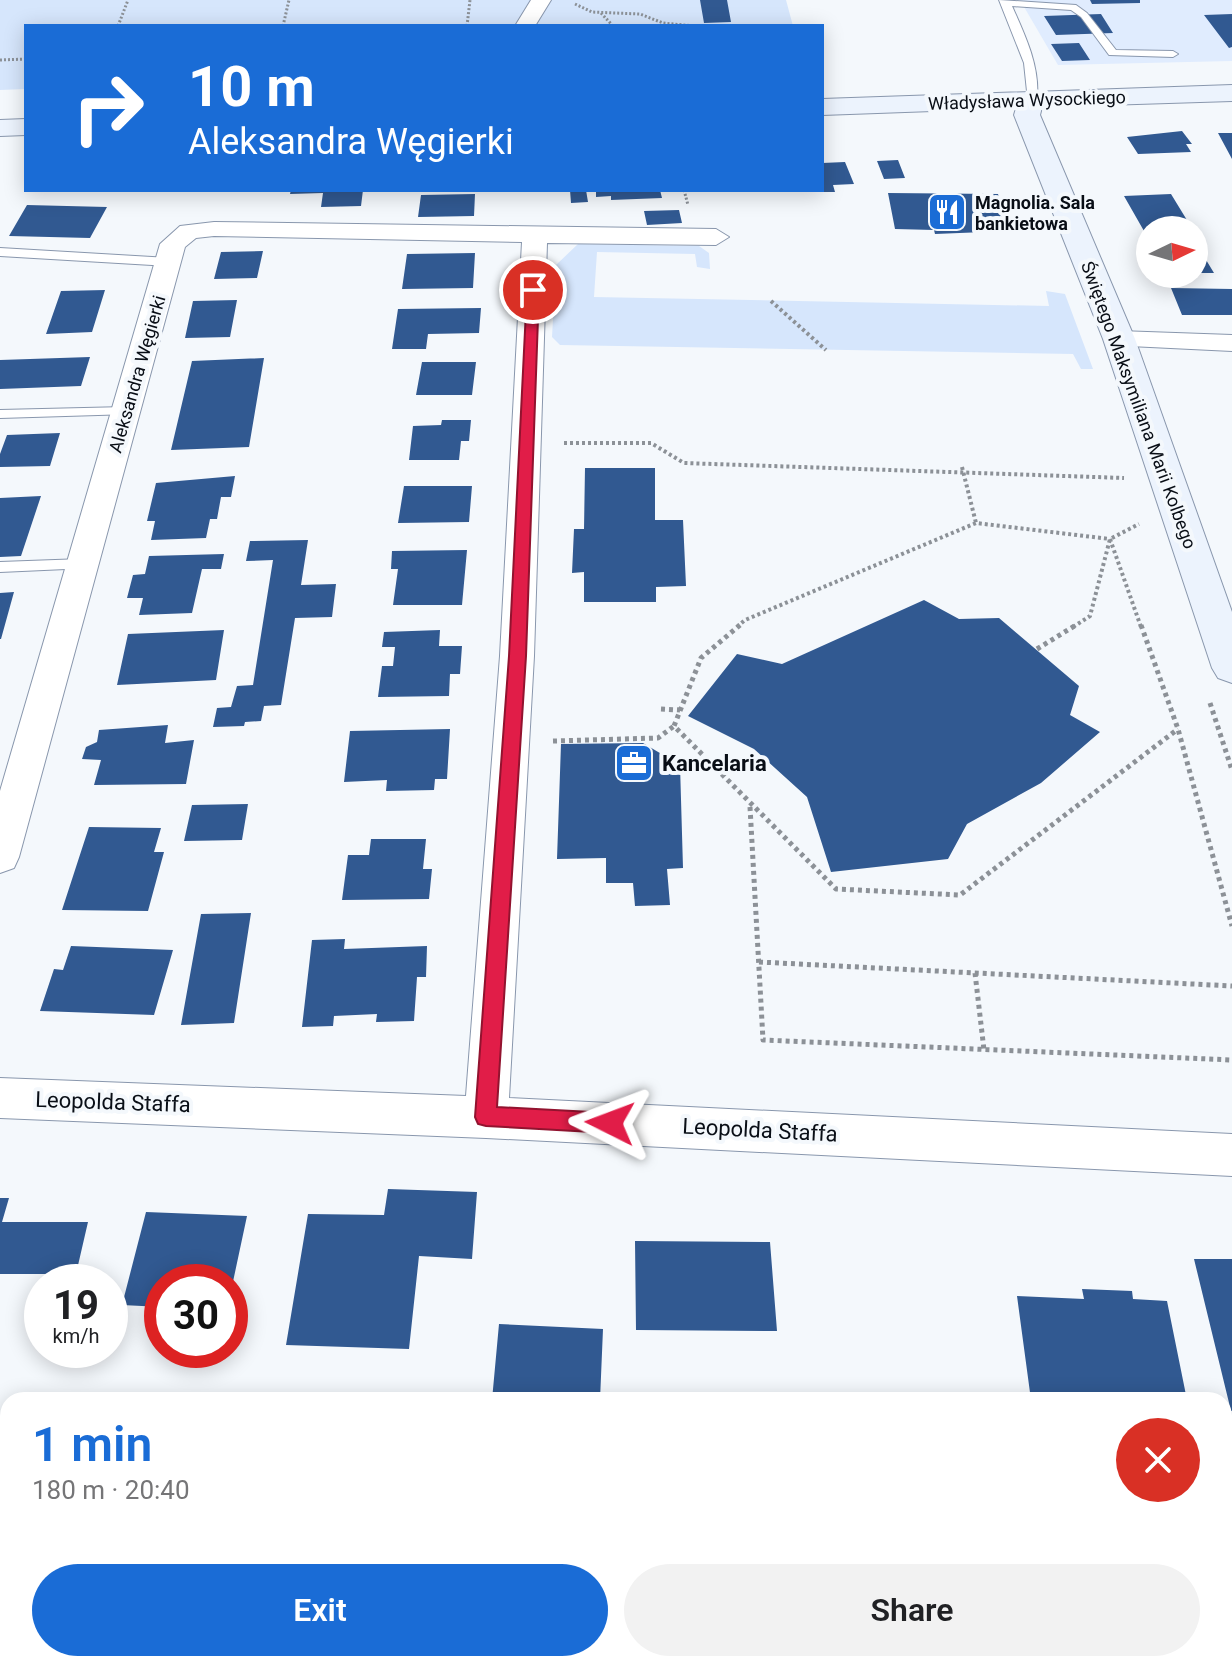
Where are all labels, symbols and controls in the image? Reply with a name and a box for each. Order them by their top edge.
text: 10 m [188,54,315,120]
icon: right [56,56,160,160]
street label: Władysława Wysockiego [928,86,1126,114]
text: Aleksandra Węgierki [188,121,514,163]
restaurant icon: Magnolia. Sala bankietowa [926,191,968,233]
place label: Magnolia. Sala bankietowa [975,192,1095,234]
north arrow [1136,216,1208,288]
map controls [1136,216,1208,288]
pin [499,256,567,324]
street label: Świętego Maksymiliana Marii Kolbego [1077,258,1201,552]
icon: arrive [511,268,555,312]
street label: Aleksandra Węgierki [104,293,170,455]
office icon: Kancelaria [613,742,655,784]
place label: Kancelaria [662,751,767,776]
position arrow [568,1081,652,1165]
street label: Leopolda Staffa [35,1087,191,1117]
street label: Leopolda Staffa [682,1113,838,1147]
speed limit sign: 30 [144,1264,248,1368]
text: 19 [53,1282,99,1329]
text: km/h [53,1324,99,1348]
text: 1 min [32,1416,152,1473]
button: close [1116,1418,1200,1502]
text: 180 m · 20:40 [32,1475,190,1505]
button: Exit [32,1564,608,1656]
button: Share [624,1564,1200,1656]

